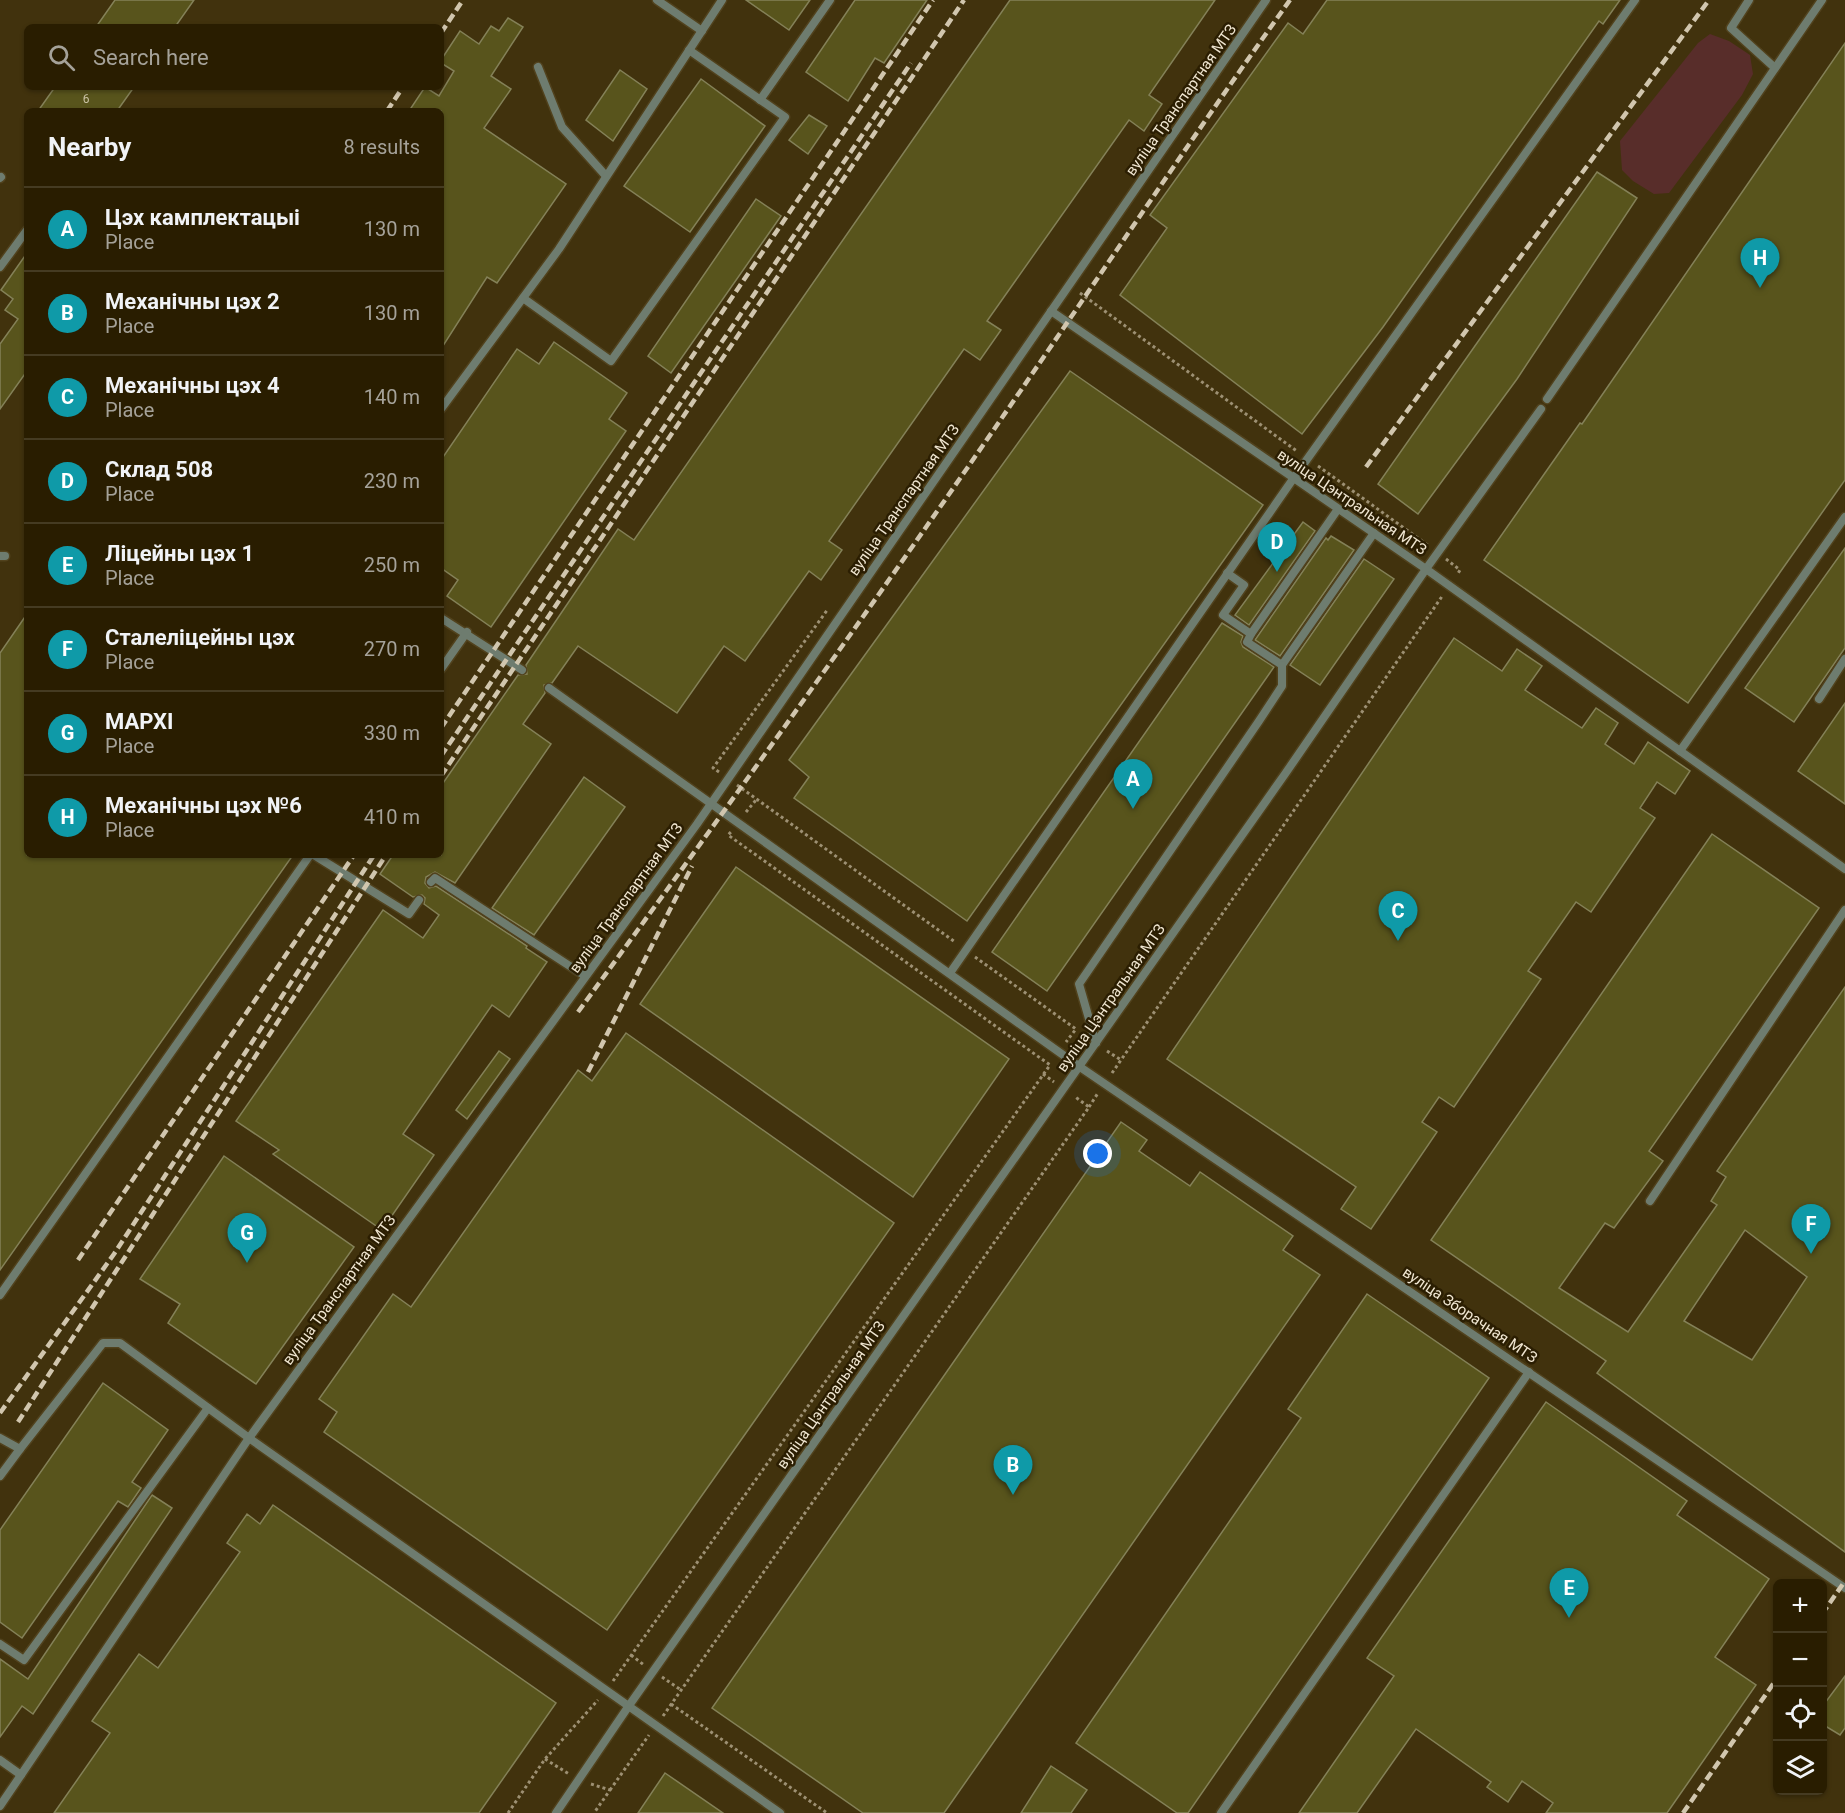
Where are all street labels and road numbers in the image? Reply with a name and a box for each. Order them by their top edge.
street label: вуліца Транспартная МТЗ [1122,21,1240,179]
street label: вуліца Транспартная МТЗ [845,421,963,579]
street label: вуліца Цэнтральная МТЗ [1274,445,1430,559]
street label: вуліца Транспартная МТЗ [566,820,686,976]
street label: вуліца Цэнтральная МТЗ [1053,921,1169,1075]
street label: вуліца Транспартная МТЗ [279,1212,399,1368]
street label: вуліца Зборачная МТЗ [1399,1263,1541,1367]
street label: вуліца Цэнтральная МТЗ [773,1318,889,1472]

